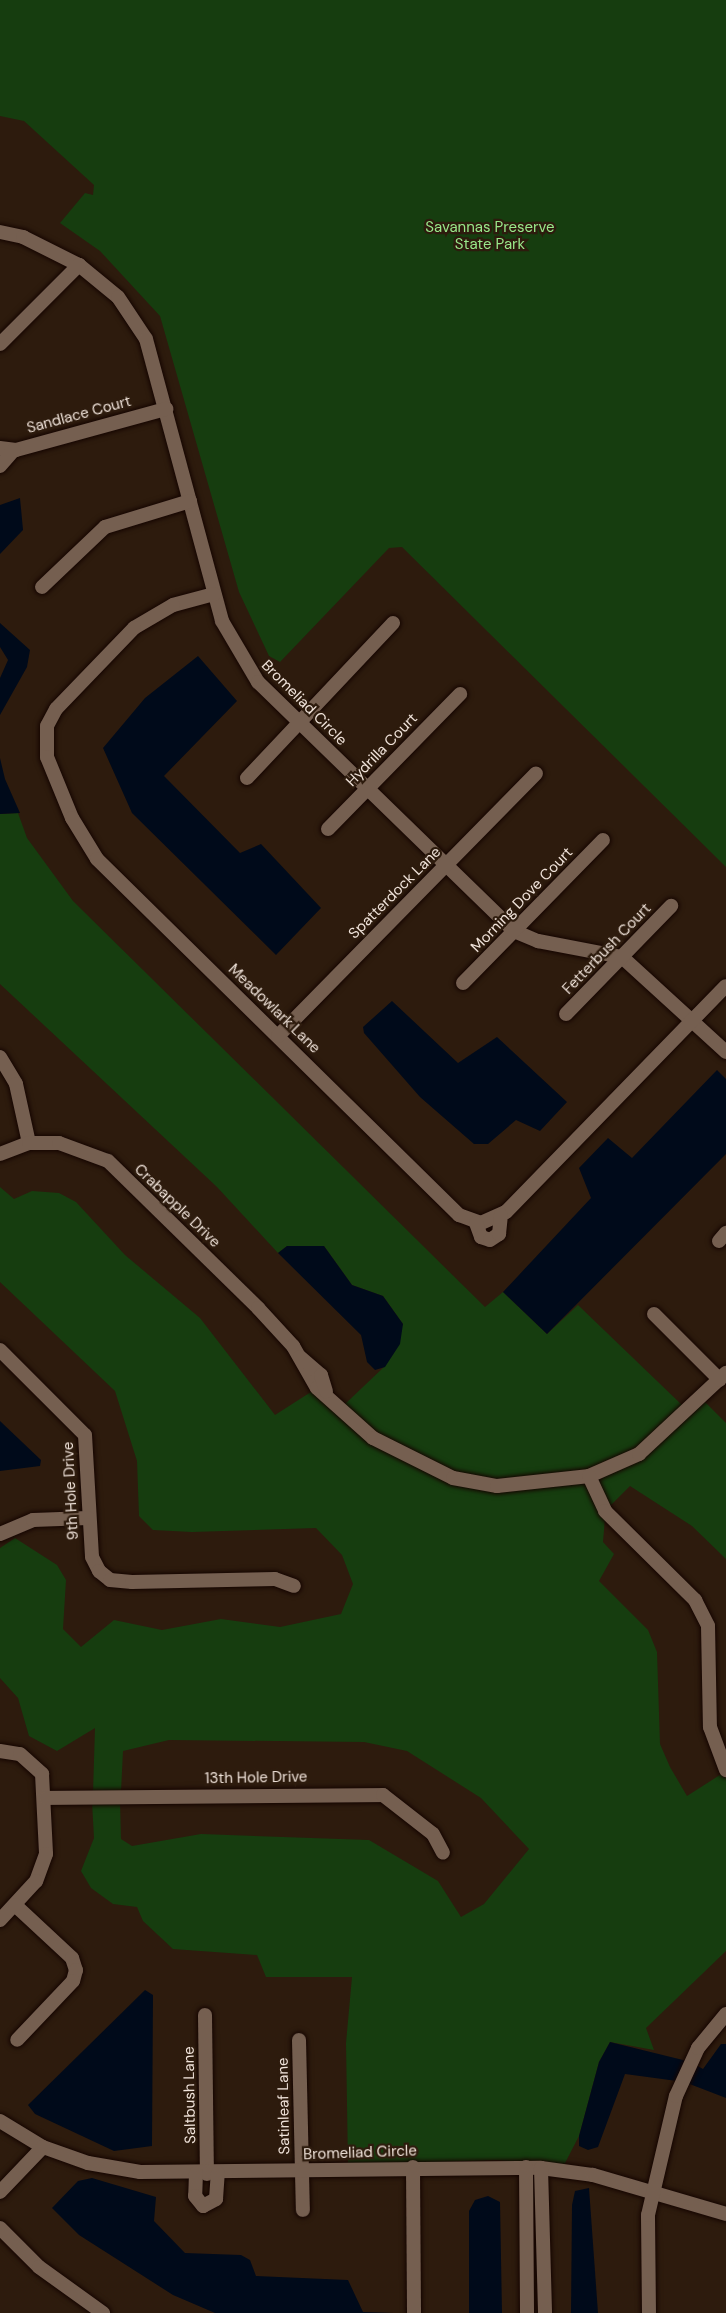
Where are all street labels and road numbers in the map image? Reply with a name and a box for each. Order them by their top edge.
street label: Sandlace Court [25,392,133,438]
street label: Bromeliad Circle [257,656,351,750]
street label: Hydrilla Court [343,710,421,790]
street label: Spatterdock Lane [345,843,445,943]
street label: Morning Dove Court [467,844,577,956]
street label: Fetterbush Court [559,900,655,998]
street label: Meadowlark Lane [224,961,324,1057]
street label: Crabapple Drive [130,1161,224,1251]
street label: 9th Hole Drive [59,1441,83,1541]
street label: 13th Hole Drive [205,1768,307,1788]
street label: Saltbush Lane [180,2046,200,2144]
street label: Satinleaf Lane [274,2057,294,2155]
street label: Bromeliad Circle [303,2142,417,2164]

